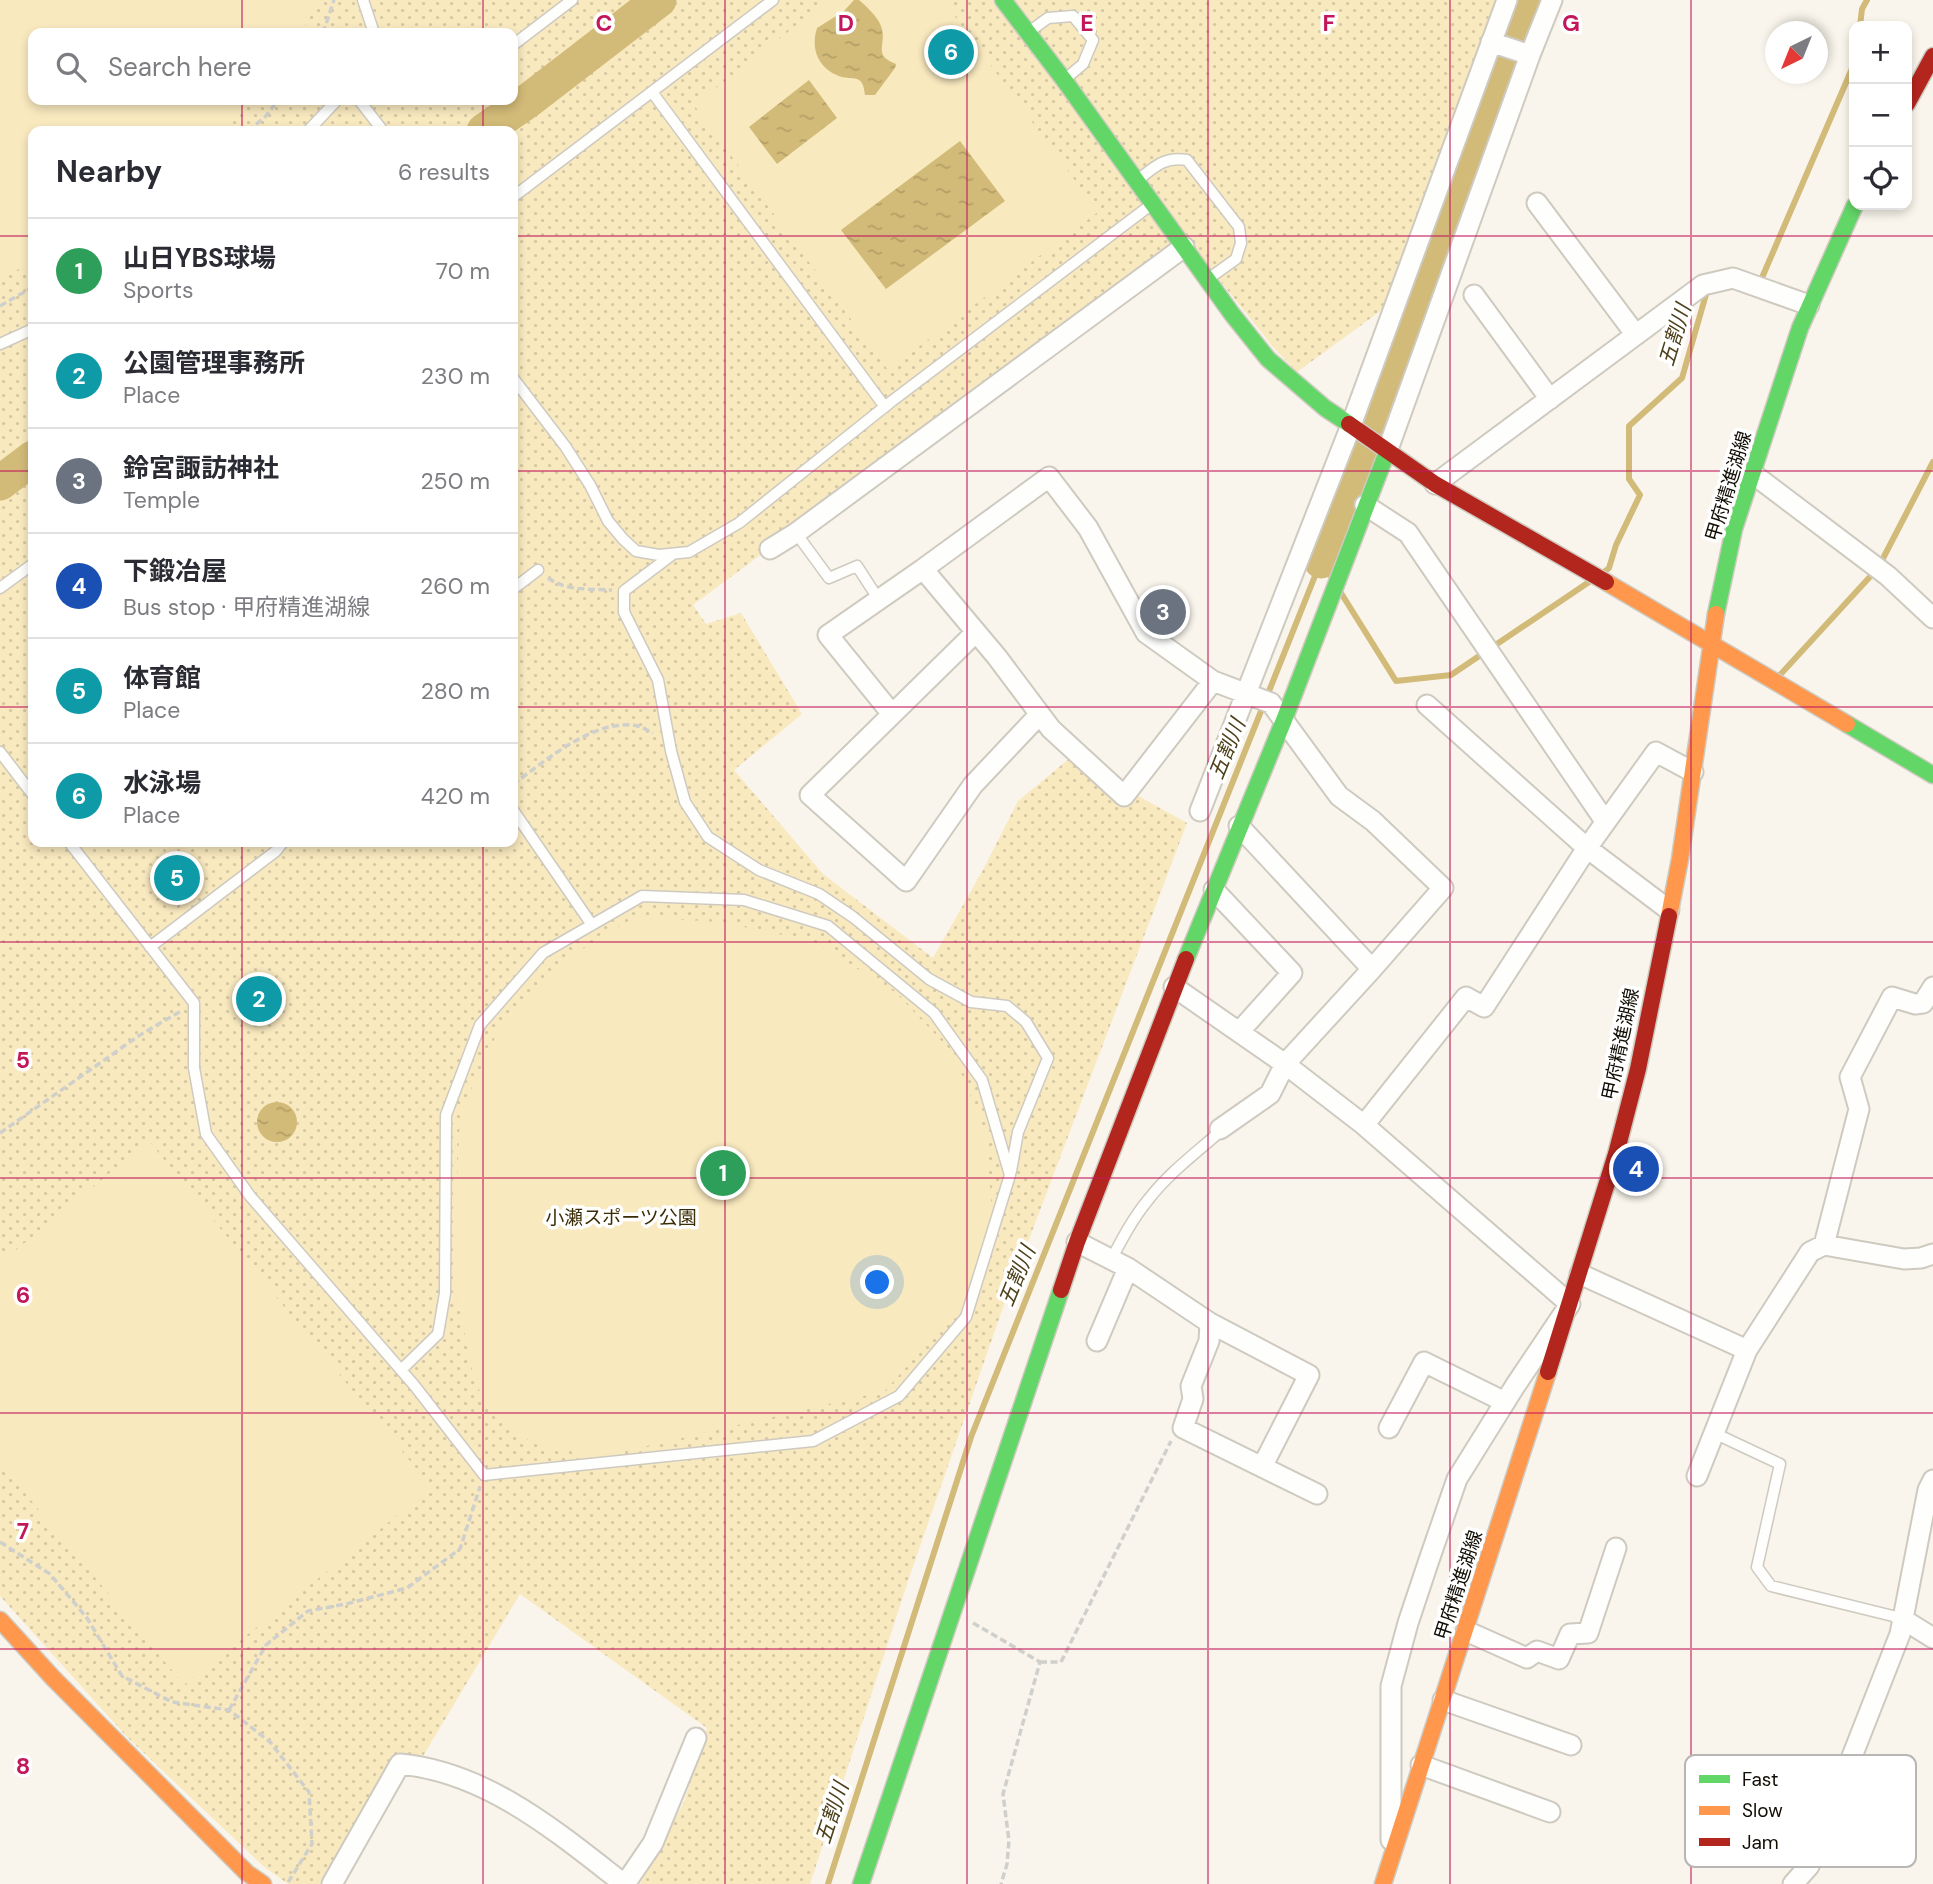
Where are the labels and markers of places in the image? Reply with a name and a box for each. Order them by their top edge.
pin: 6 [928,26,974,78]
pin: 3 [1140,586,1186,638]
pin: 5 [154,852,200,904]
pin: 2 [236,973,282,1025]
pin: 4 [1613,1143,1659,1195]
pin: 1 [700,1147,746,1199]

